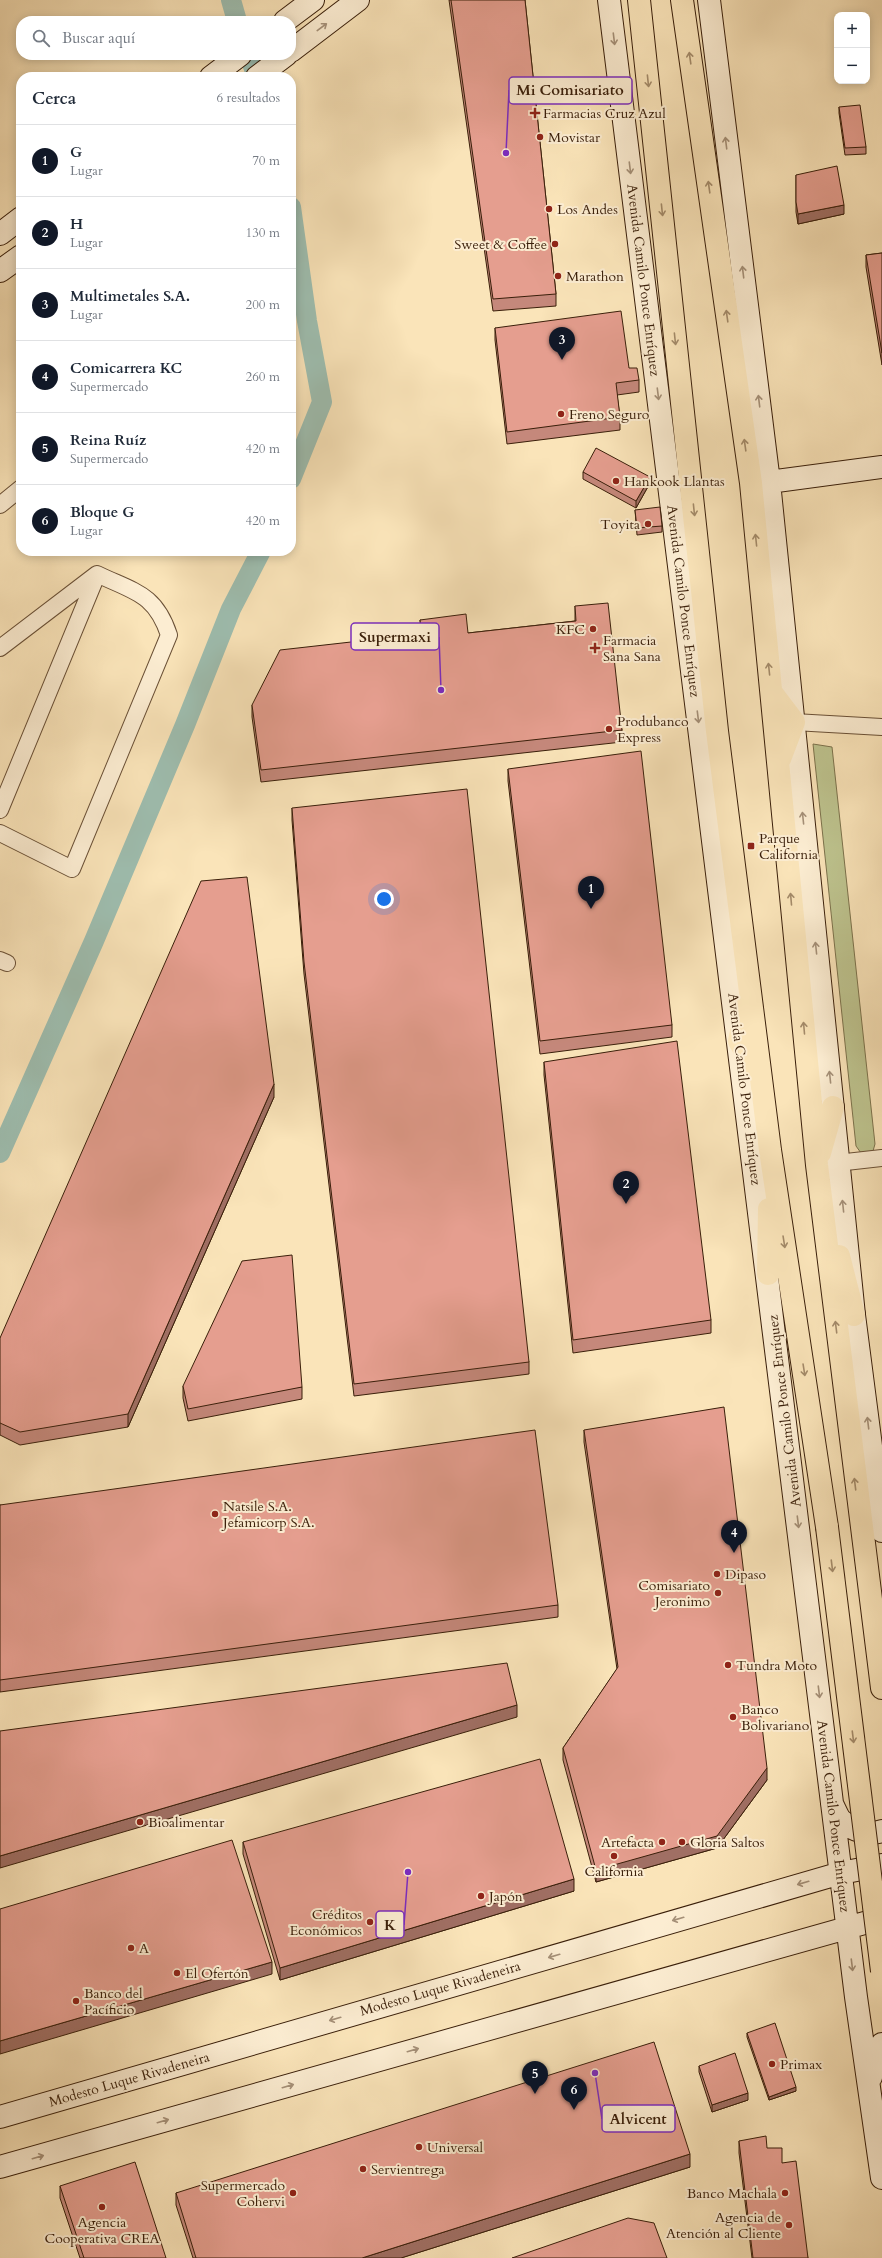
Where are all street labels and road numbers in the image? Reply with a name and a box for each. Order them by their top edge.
street label: Avenida Camilo Ponce Enríquez [622,183,665,378]
street label: Avenida Camilo Ponce Enríquez [662,504,705,699]
street label: Avenida Camilo Ponce Enríquez [723,992,766,1187]
street label: Avenida Camilo Ponce Enríquez [763,1313,806,1508]
street label: Avenida Camilo Ponce Enríquez [812,1719,855,1914]
street label: Modesto Luque Rivadeneira [358,1956,523,2021]
street label: Modesto Luque Rivadeneira [47,2047,212,2112]

